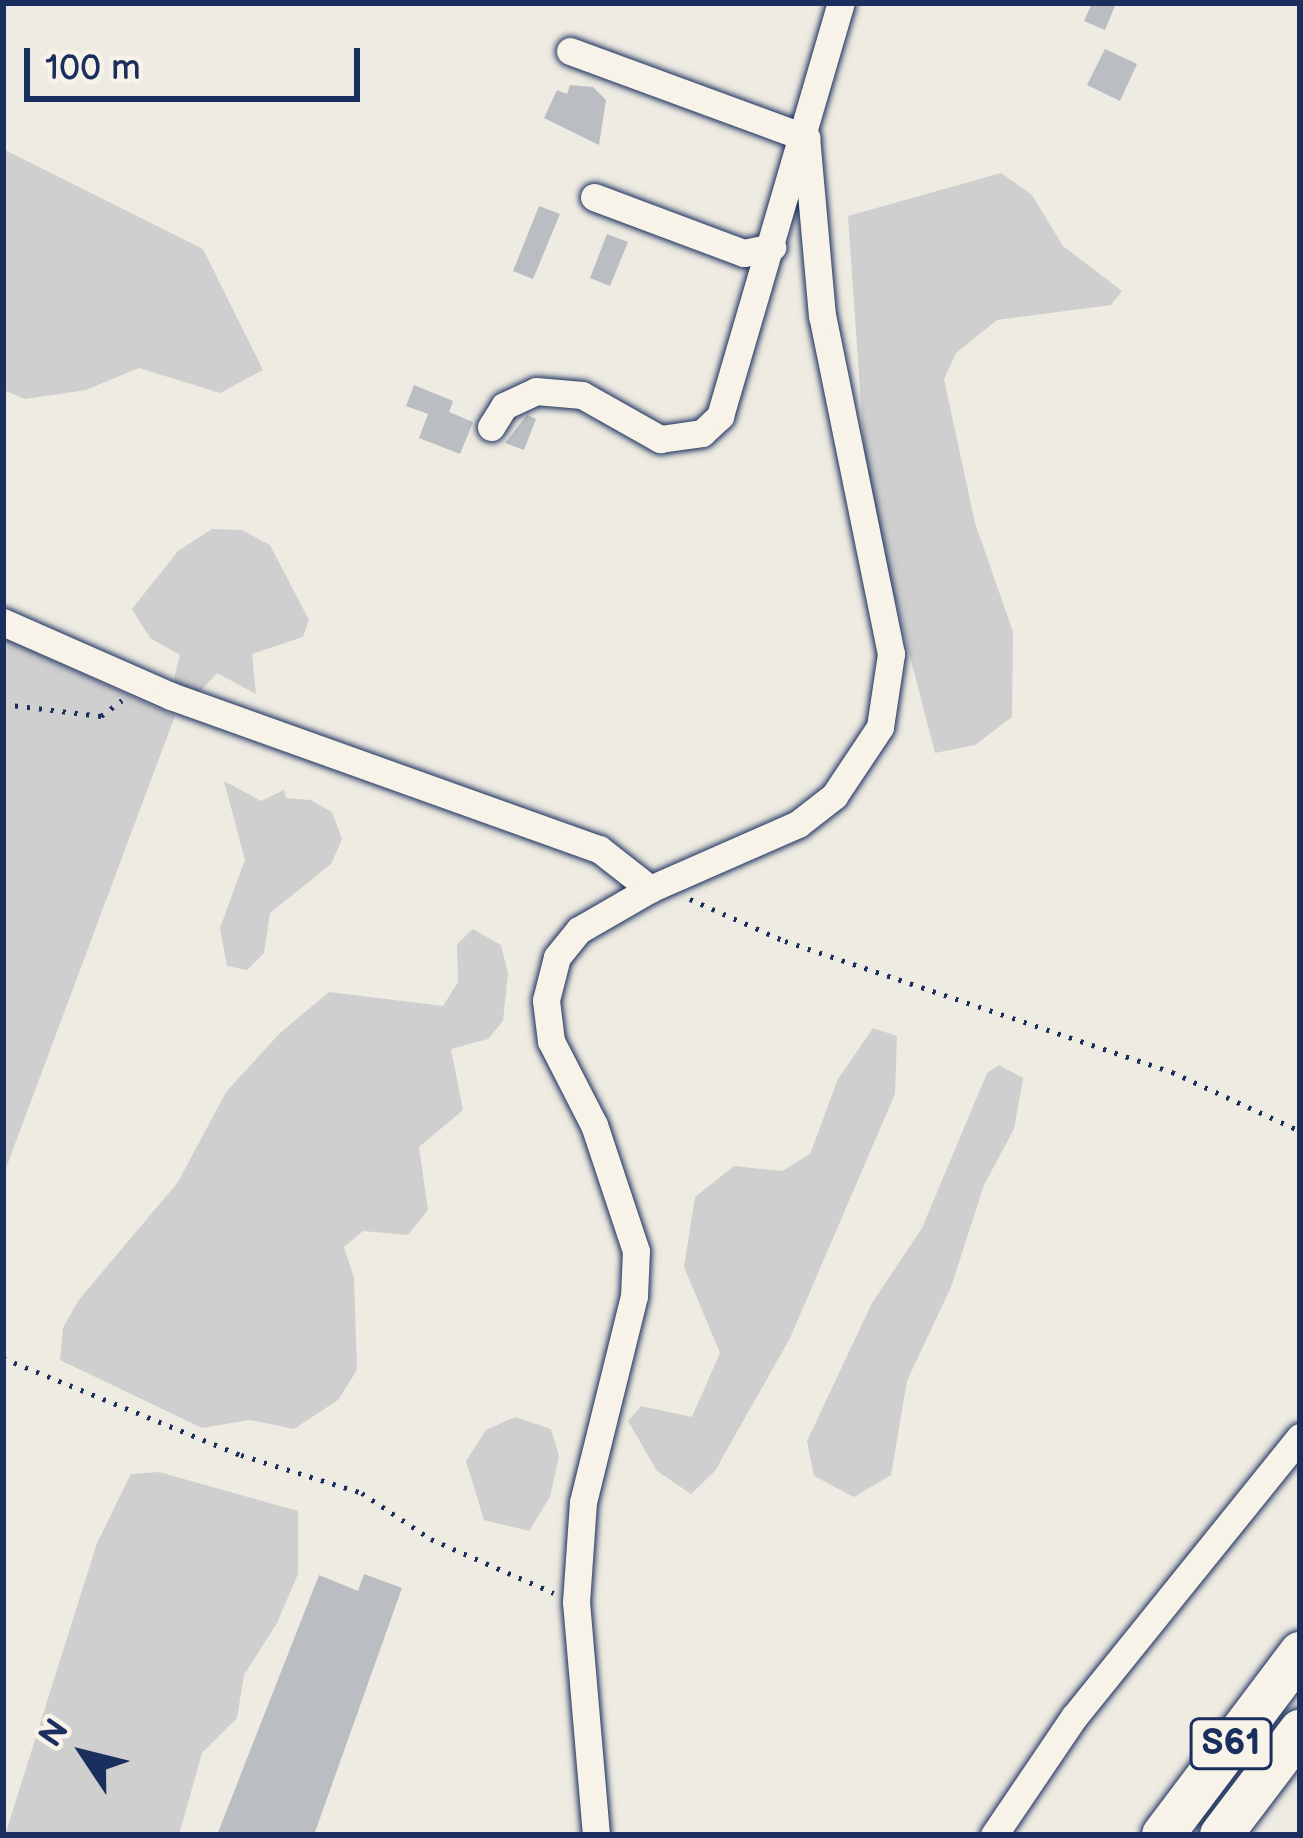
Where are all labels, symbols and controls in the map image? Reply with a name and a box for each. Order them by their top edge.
scale bar [30,24,366,98]
text: 100 m [45,47,141,90]
north arrow [24,1694,144,1814]
text: N [31,1712,78,1755]
road number: S61 [1189,1714,1273,1774]

